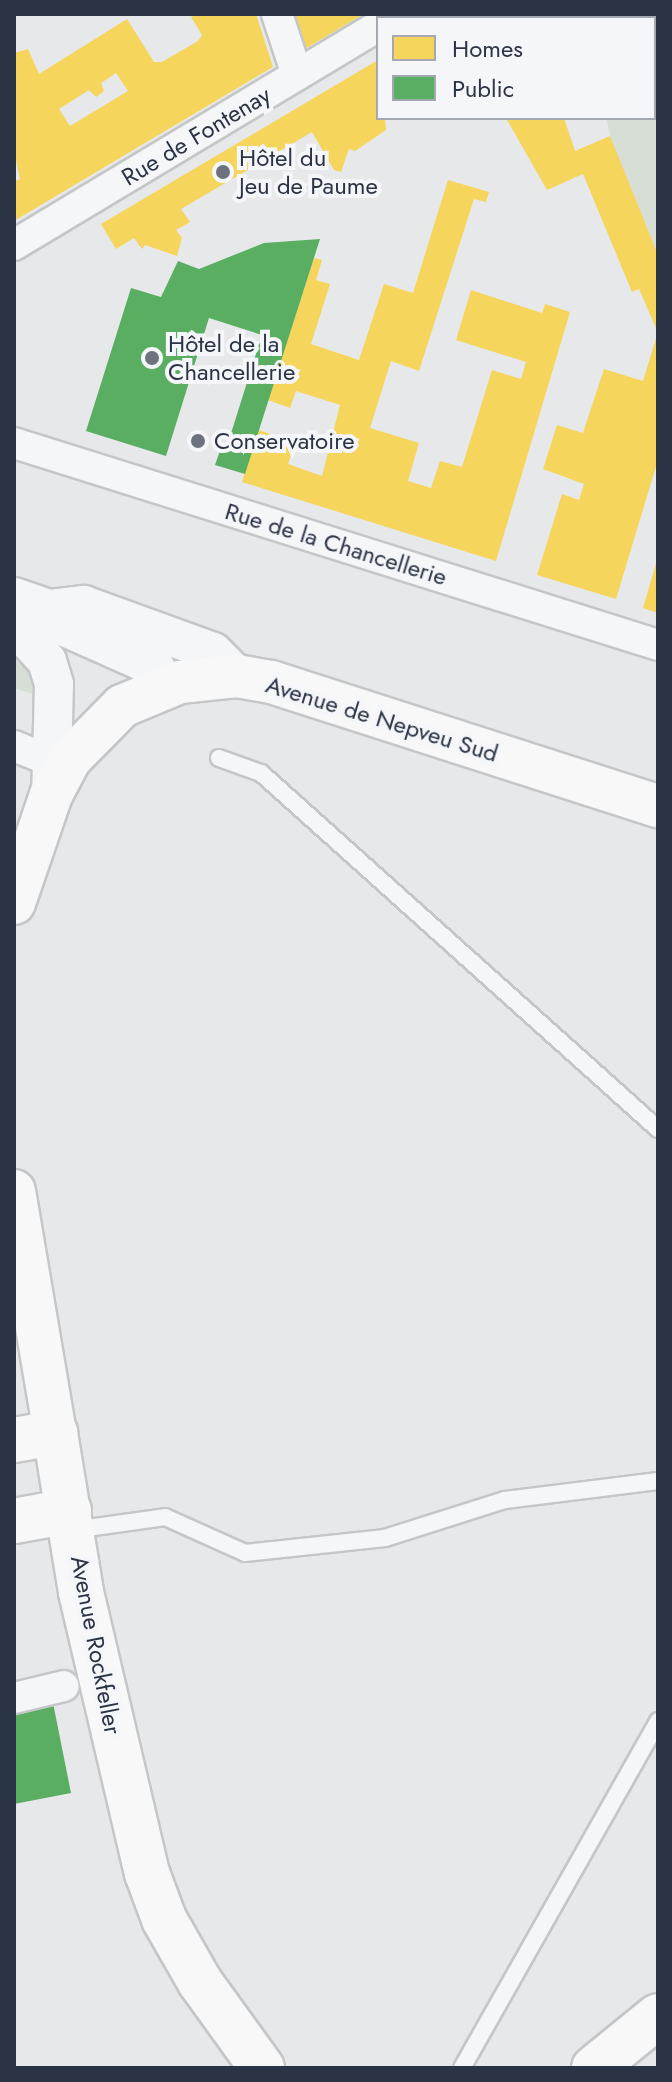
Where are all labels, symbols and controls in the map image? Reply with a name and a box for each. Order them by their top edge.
legend [376,16,656,120]
text: Homes [452,31,523,66]
text: Public [452,71,514,106]
street label: Rue de Fontenay [116,80,276,192]
place label: Hôtel du Jeu de Paume [239,144,378,200]
marker: Hôtel du Jeu de Paume [214,163,232,181]
place label: Hôtel de la Chancellerie [168,330,295,386]
marker: Hôtel de la Chancellerie [143,349,161,367]
place label: Conservatoire [214,427,355,455]
marker: Conservatoire [189,432,207,450]
street label: Rue de la Chancellerie [222,497,450,591]
street label: Avenue de Nepveu Sud [262,670,502,768]
street label: Avenue Rockfeller [65,1553,127,1737]

